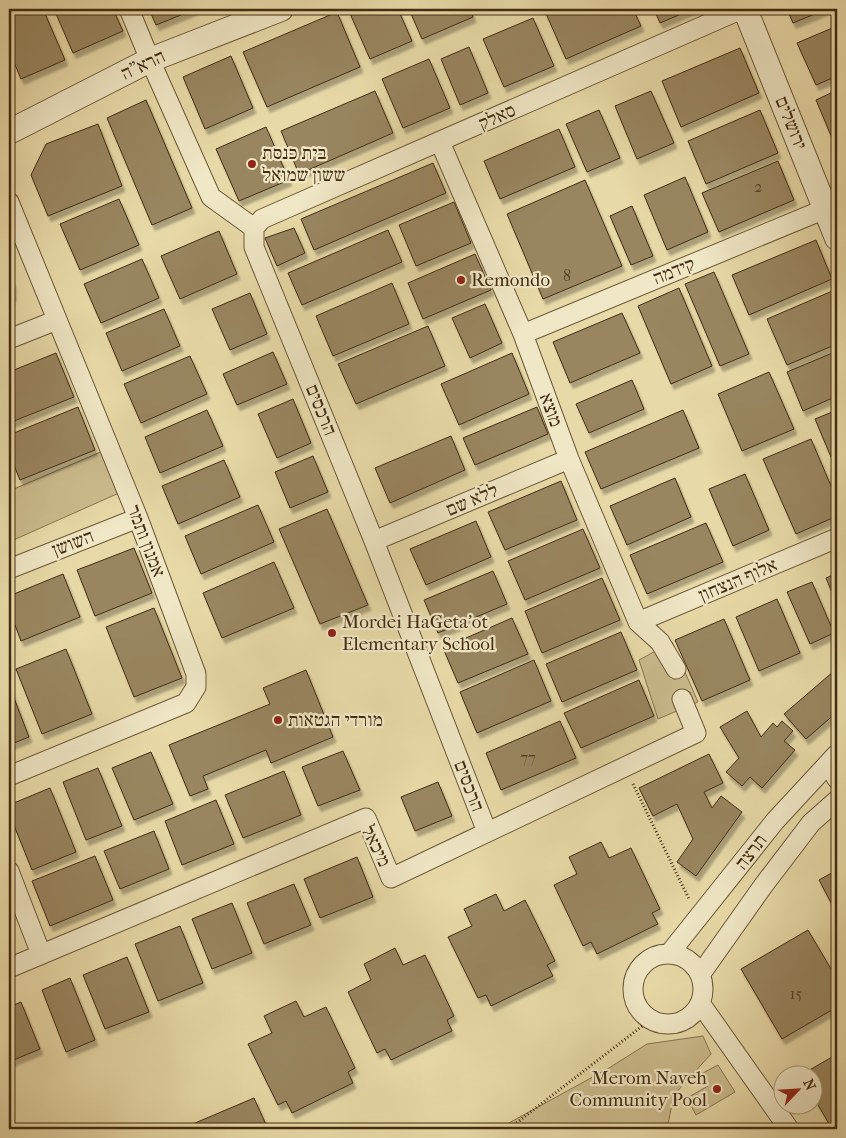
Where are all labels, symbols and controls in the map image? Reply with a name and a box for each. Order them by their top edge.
street label: הרא"ה [117,45,169,85]
street label: ירושלים [770,93,812,153]
street label: סאלק [475,99,519,135]
place label: בית כנסת ששון שמואל [262,142,345,186]
marker: בית כנסת ששון שמואל [246,158,258,170]
house number: 2 [754,177,762,196]
street label: קידמה [650,253,698,289]
house number: 8 [563,266,571,285]
place label: Remondo [471,269,550,291]
marker: Remondo [455,274,467,286]
street label: הרכסים [301,381,341,439]
street label: מוצא [535,390,567,430]
street label: ללא שם [443,479,501,521]
street label: אמנון ותמר [122,502,170,580]
street label: השושן [49,525,97,561]
street label: אלוף הנצחון [695,554,781,606]
place label: Mordei HaGeta'ot Elementary School [342,611,495,655]
marker: Mordei HaGeta'ot Elementary School [326,627,338,639]
place label: מורדי הגטאות [288,709,383,731]
marker: מורדי הגטאות [272,714,284,726]
house number: 77 [520,748,536,767]
street label: הרכסים [449,757,489,815]
street label: מיכאל [357,822,395,870]
street label: תרצה [730,830,772,874]
house number: 15 [790,984,802,1003]
north arrow [774,1066,824,1116]
place label: Merom Naveh Community Pool [570,1067,707,1111]
text: N [799,1076,819,1093]
marker: Merom Naveh Community Pool [711,1083,723,1095]

